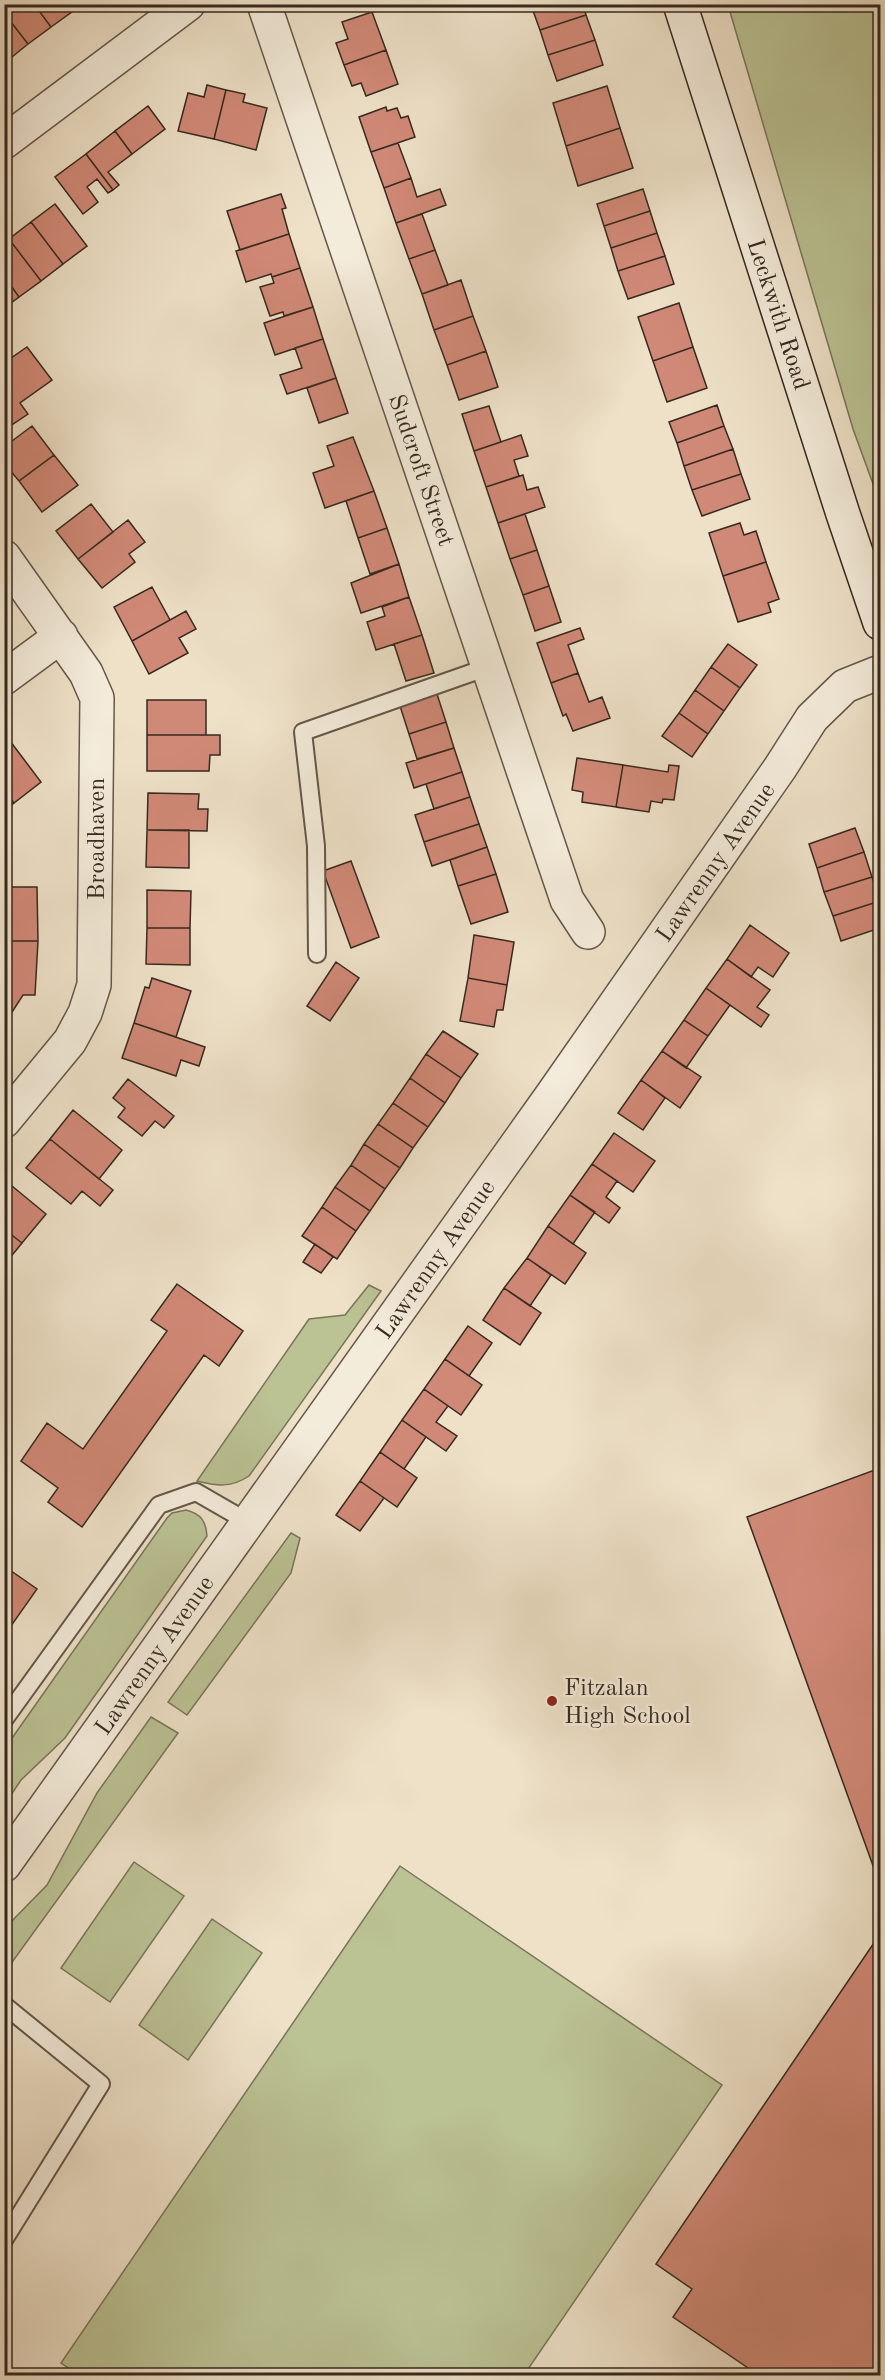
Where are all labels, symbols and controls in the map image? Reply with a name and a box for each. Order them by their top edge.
street label: Leckwith Road [741,236,813,393]
street label: Sudcroft Street [383,392,457,550]
street label: Broadhaven [86,778,110,900]
street label: Lawrenny Avenue [653,779,781,947]
street label: Lawrenny Avenue [373,1176,501,1344]
street label: Lawrenny Avenue [92,1572,220,1740]
place label: Fitzalan High School [564,1677,691,1729]
marker: Fitzalan High School [545,1694,559,1708]

